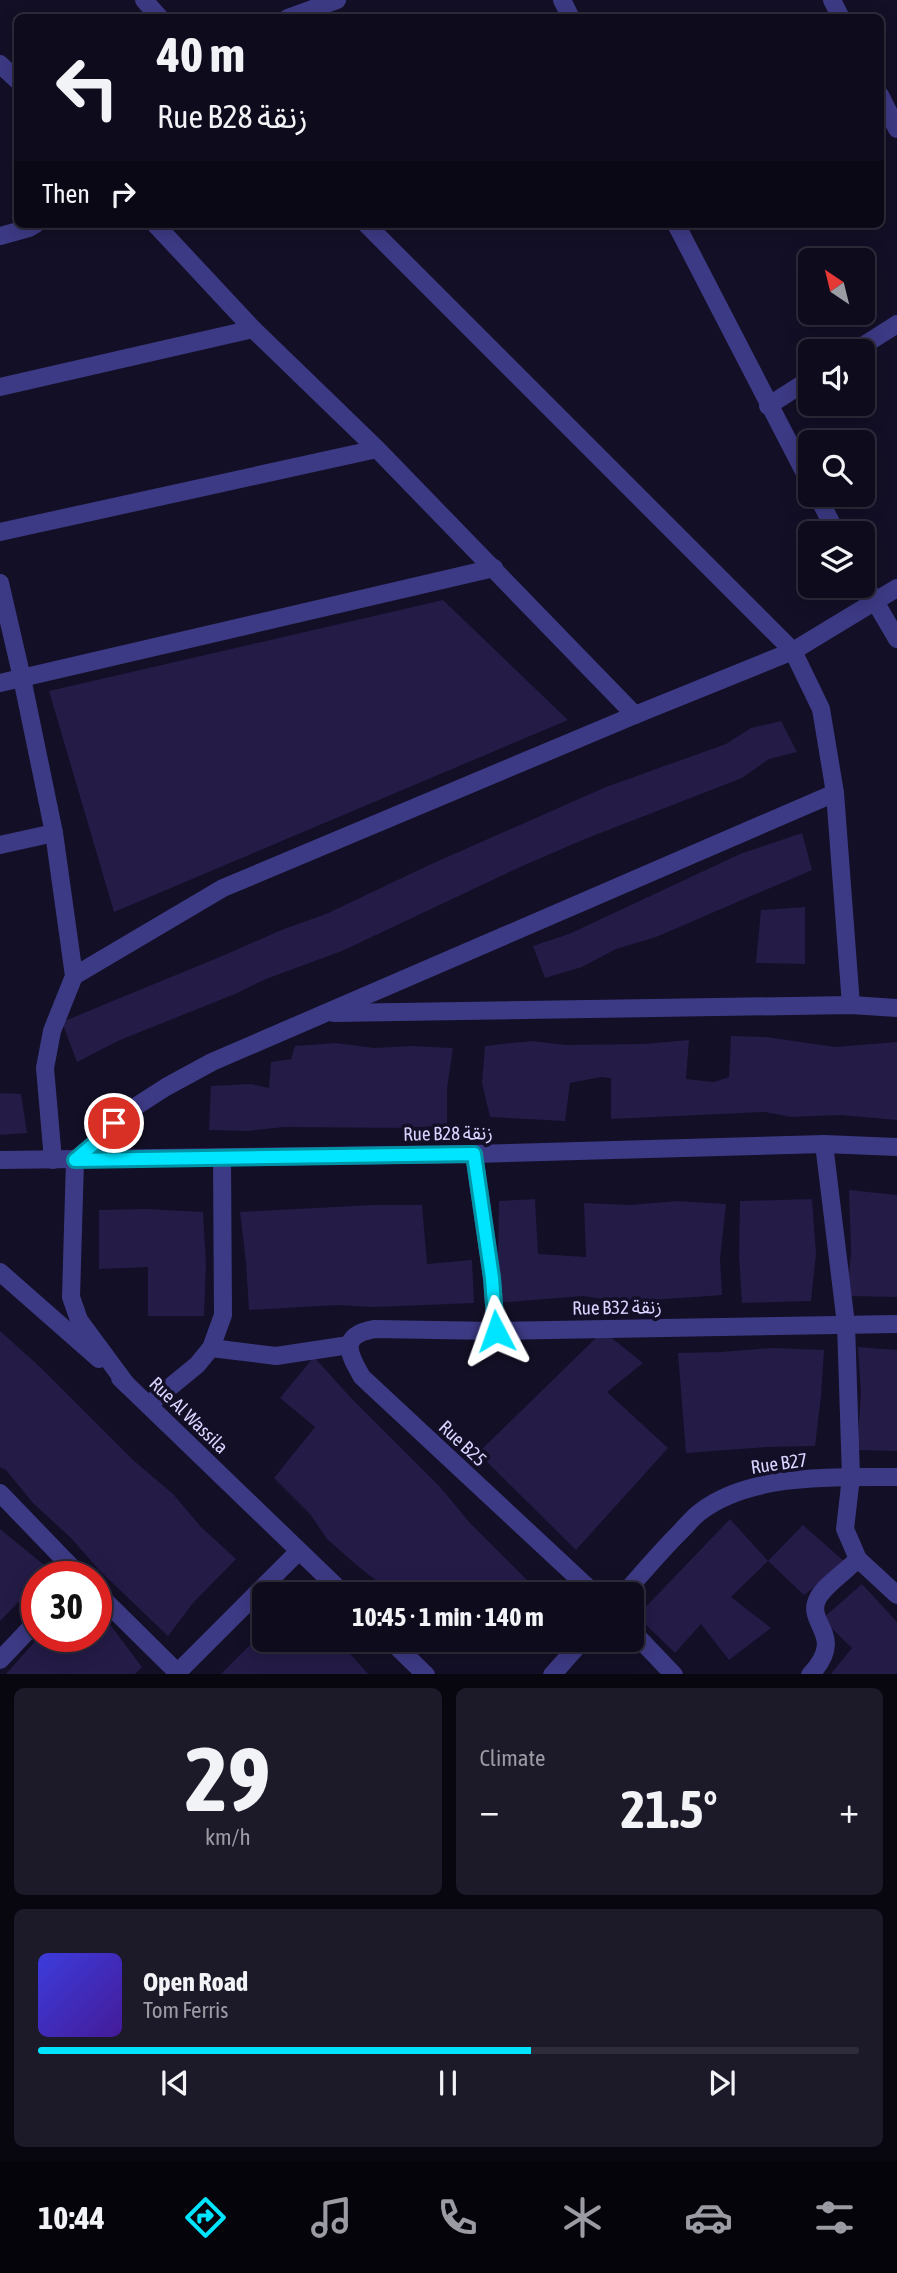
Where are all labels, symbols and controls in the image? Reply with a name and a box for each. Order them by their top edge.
text: 40 m [157,26,245,82]
icon: left [42,42,133,133]
text: Rue B28 زنقة [157,98,308,135]
icon: right [104,175,142,213]
text: Then [42,179,90,209]
north arrow [798,248,875,326]
map controls [798,248,875,598]
button: sound [798,339,875,416]
button: search [798,430,875,507]
button: layers [798,521,875,598]
pin [84,1093,144,1153]
icon: arrive [95,1104,133,1142]
street label: Rue B28 زنقة [403,1121,493,1146]
position arrow [459,1294,533,1368]
street label: Rue B32 زنقة [572,1295,662,1320]
street label: Rue Al Wassila [145,1372,233,1458]
street label: Rue B25 [435,1416,491,1470]
street label: Rue B27 [749,1448,809,1478]
speed limit sign: 30 [21,1561,112,1652]
text: 10:45 · 1 min · 140 m [352,1602,544,1632]
text: 29 [185,1726,271,1830]
text: Climate [480,1745,545,1771]
text: 21.5° [621,1779,718,1839]
text: − [480,1788,499,1831]
text: + [839,1788,859,1831]
text: km/h [205,1824,251,1850]
text: Open Road [143,1967,248,1997]
text: Tom Ferris [143,1997,228,2023]
icon: previous [156,2064,194,2102]
icon: pause [429,2064,467,2102]
icon: next [703,2064,741,2102]
icon: directions [181,2193,230,2242]
icon: music [307,2193,356,2242]
icon: phone [433,2193,482,2242]
icon: climate [558,2193,607,2242]
icon: car [684,2193,733,2242]
icon: filters [810,2193,859,2242]
text: 10:44 [38,2199,105,2236]

